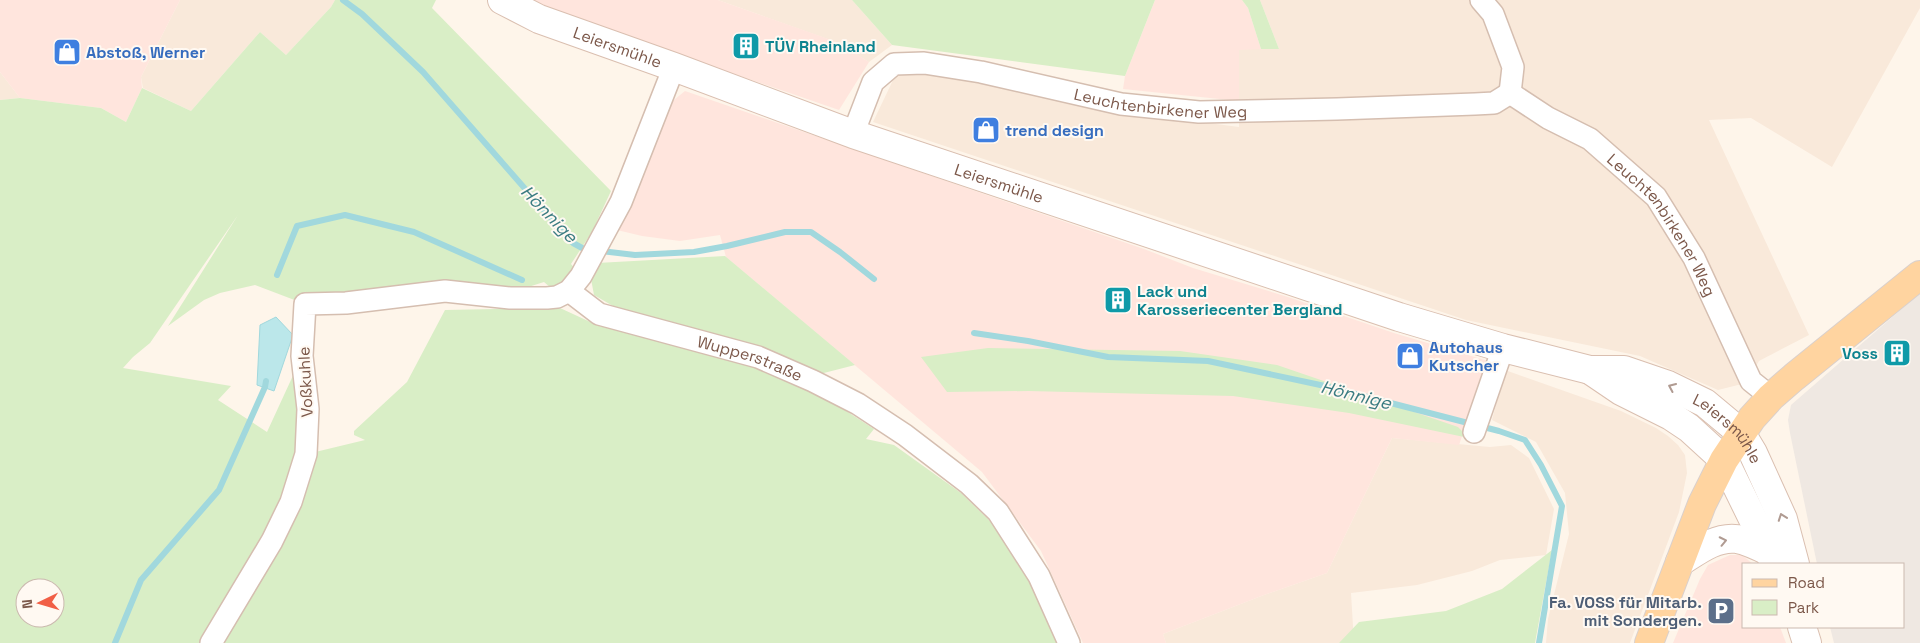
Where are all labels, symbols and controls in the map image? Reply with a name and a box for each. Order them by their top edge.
street label: Leiersmühle [570,22,665,73]
building icon: TÜV Rheinland [731,31,761,61]
place label: TÜV Rheinland [765,36,876,57]
shop icon: Abstoß, Werner [52,37,82,67]
place label: Abstoß, Werner [86,42,205,63]
street label: Leuchtenbirkener Weg [1072,84,1247,123]
shop icon: trend design [971,115,1001,145]
place label: trend design [1005,120,1104,141]
street label: Leuchtenbirkener Weg [1603,149,1720,300]
street label: Leiersmühle [952,159,1046,208]
water label: Hönnige [516,180,583,248]
place label: Lack und Karosseriecenter Bergland [1137,281,1343,320]
building icon: Lack und Karosseriecenter Bergland [1103,285,1133,315]
street label: Wupperstraße [695,331,805,386]
place label: Autohaus Kutscher [1429,337,1503,376]
building icon: Voss [1882,338,1912,368]
shop icon: Autohaus Kutscher [1395,341,1425,371]
place label: Voss [1842,343,1878,364]
street label: Voßkuhle [293,346,318,418]
water label: Hönnige [1319,375,1395,415]
one-way arrow [1668,383,1677,394]
street label: Leiersmühle [1689,389,1766,467]
one-way arrow [1778,514,1788,522]
one-way arrow [1718,536,1727,547]
legend [1742,563,1905,628]
text: Road [1788,573,1825,592]
north arrow [15,578,65,628]
place label: Fa. VOSS für Mitarb. mit Sondergen. [1549,592,1702,631]
parking icon: Fa. VOSS für Mitarb. mit Sondergen. [1706,596,1736,626]
text: Park [1788,598,1819,617]
text: N [18,599,36,610]

